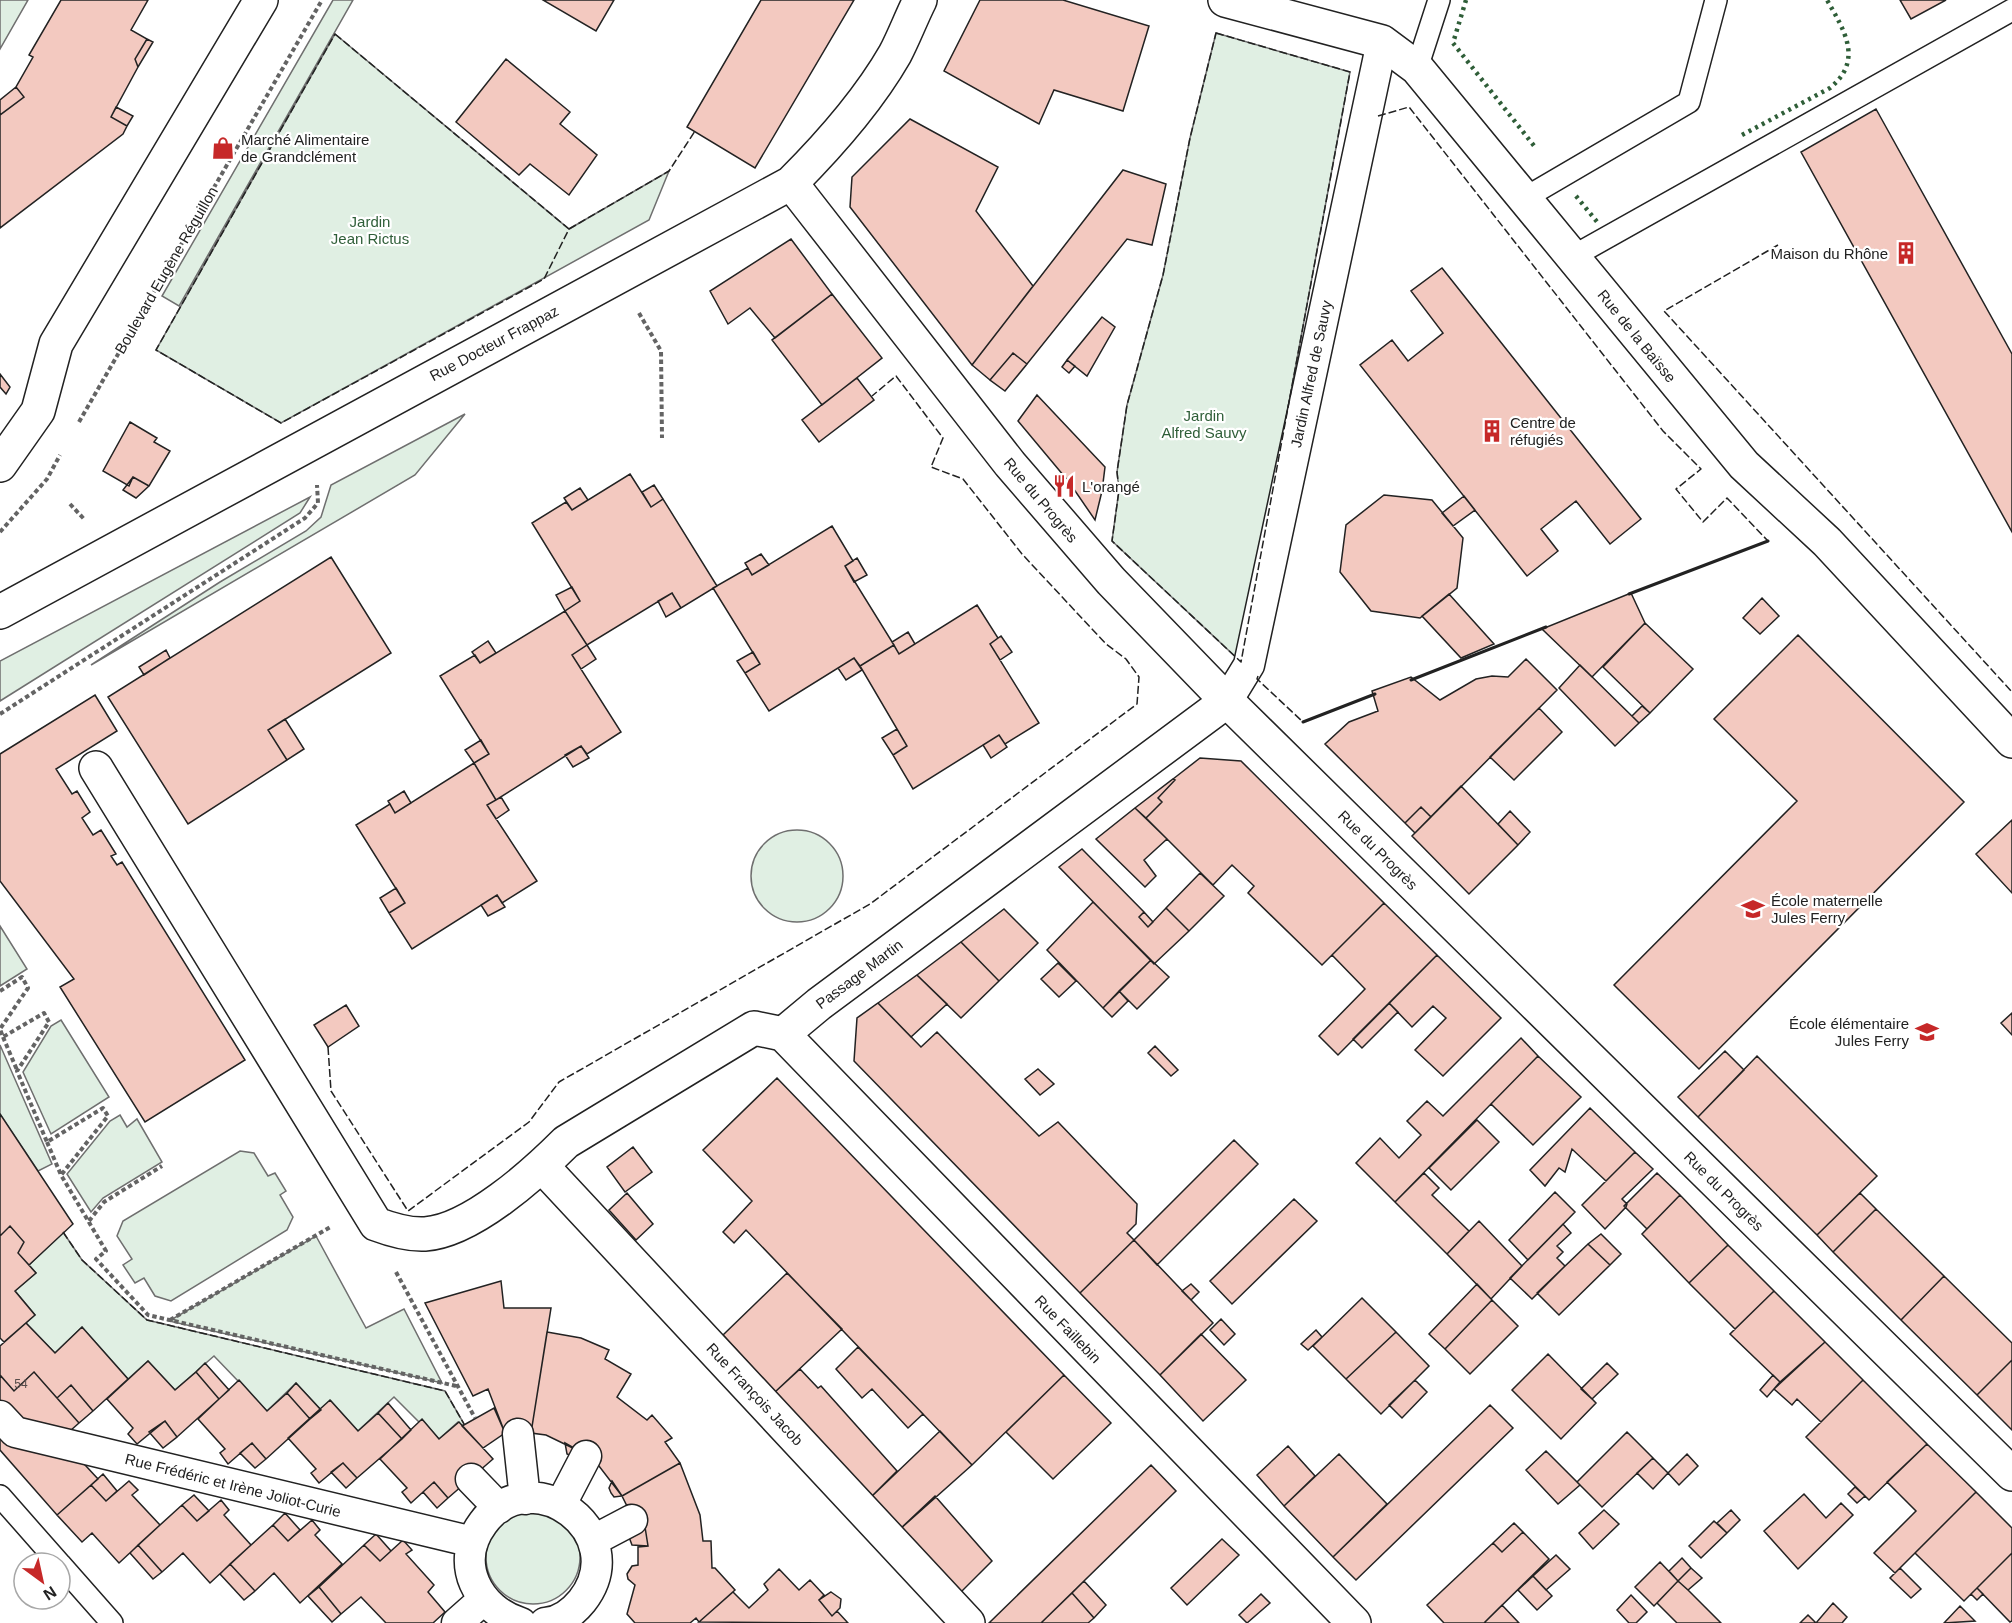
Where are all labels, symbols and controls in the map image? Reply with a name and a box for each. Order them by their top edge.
place label: Marché Alimentaire de Grandclément [241,131,369,165]
shop icon: Marché Alimentaire de Grandclément [210,135,236,161]
street label: Boulevard Eugène Réguillon [111,183,221,357]
park label: Jardin Jean Rictus [331,213,409,247]
building icon: Maison du Rhône [1893,240,1919,266]
place label: Maison du Rhône [1770,245,1888,262]
street label: Rue de la Baïsse [1594,286,1680,386]
street label: Jardin Alfred de Sauvy [1287,298,1335,449]
street label: Rue Docteur Frappaz [427,302,561,384]
park label: Jardin Alfred Sauvy [1161,407,1247,441]
place label: Centre de réfugiés [1510,414,1576,448]
building icon: Centre de réfugiés [1479,418,1505,444]
street label: Rue du Progrès [1001,454,1081,546]
restaurant icon: L'orangé [1051,473,1077,499]
place label: L'orangé [1082,478,1140,495]
street label: Rue du Progrès [1335,807,1421,893]
place label: École maternelle Jules Ferry [1771,892,1883,926]
school or university icon: École maternelle Jules Ferry [1740,896,1766,922]
street label: Passage Martin [812,936,906,1012]
place label: École élémentaire Jules Ferry [1789,1015,1909,1049]
school or university icon: École élémentaire Jules Ferry [1914,1019,1940,1045]
street label: Rue du Progrès [1681,1148,1767,1234]
street label: Rue Faillebin [1031,1292,1105,1366]
street label: Rue François Jacob [703,1339,807,1449]
house number: 54 [14,1377,28,1391]
street label: Rue Frédéric et Irène Joliot-Curie [123,1450,343,1520]
north arrow [12,1551,72,1611]
text: N [40,1583,59,1603]

